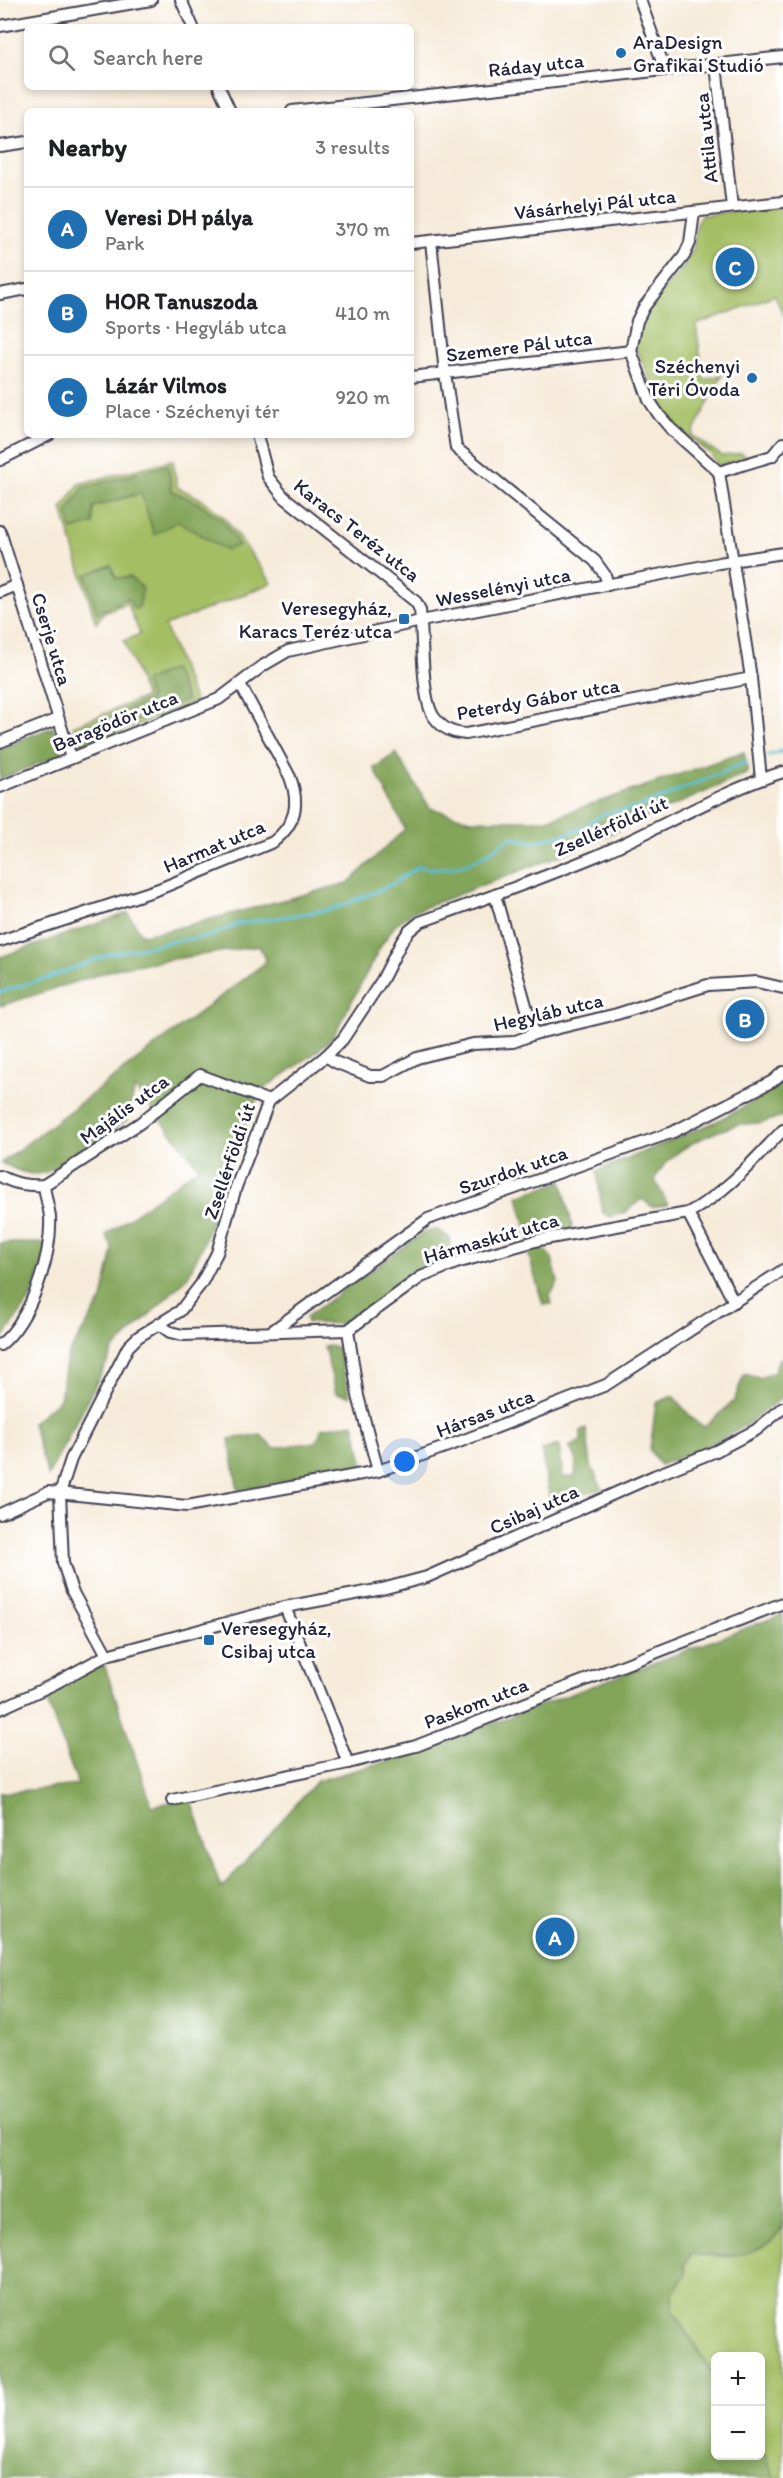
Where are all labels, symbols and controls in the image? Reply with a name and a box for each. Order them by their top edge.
search box [24,24,414,90]
place label: AraDesign Grafikai Studió [633,30,764,77]
icon: search [45,41,78,74]
text: Search here [93,44,203,71]
marker: AraDesign Grafikai Studió [614,46,628,60]
street label: Ráday utca [487,48,586,82]
street label: Attila utca [689,91,723,184]
text: Nearby [48,131,127,163]
text: 3 results [315,135,390,159]
street label: Vásárhelyi Pál utca [513,184,678,224]
text: Veresi DH pálya [105,204,253,231]
text: A [61,217,74,241]
text: 370 m [336,217,390,241]
text: Park [105,231,144,255]
pin: C [716,244,754,290]
text: HOR Tanuszoda [105,288,258,315]
text: B [61,301,74,325]
text: 410 m [335,301,390,325]
text: Sports · Hegyláb utca [105,315,287,339]
street label: Szemere Pál utca [445,325,593,367]
place label: Széchenyi Téri Óvoda [648,354,741,401]
marker: Széchenyi Téri Óvoda [745,371,759,385]
text: Lázár Vilmos [105,372,227,399]
text: C [61,385,74,409]
text: 920 m [335,385,390,409]
text: Place · Széchenyi tér [105,399,280,423]
street label: Karacs Teréz utca [289,473,425,587]
street label: Wesselényi utca [434,562,572,612]
street label: Cserje utca [26,590,78,689]
place label: Veresegyház, Karacs Teréz utca [239,596,392,643]
marker: Veresegyház, Karacs Teréz utca [397,612,411,626]
street label: Peterdy Gábor utca [455,673,622,725]
street label: Baragödör utca [49,685,181,757]
street label: Zsellérföldi út [551,790,672,862]
street label: Harmat utca [159,814,269,878]
street label: Hegyláb utca [491,988,605,1036]
pin: B [726,996,764,1042]
street label: Majális utca [75,1068,174,1149]
street label: Zsellérföldi út [198,1099,260,1222]
street label: Szurdok utca [455,1140,571,1200]
street label: Hármaskút utca [421,1207,562,1269]
street label: Hársas utca [433,1383,538,1443]
your location [390,1447,419,1476]
street label: Csibaj utca [486,1479,583,1539]
place label: Veresegyház, Csibaj utca [221,1616,332,1663]
marker: Veresegyház, Csibaj utca [202,1633,216,1647]
street label: Paskom utca [420,1672,532,1734]
pin: A [536,1914,574,1960]
map controls [711,2352,765,2460]
button: + [711,2352,765,2406]
button: − [711,2406,765,2460]

